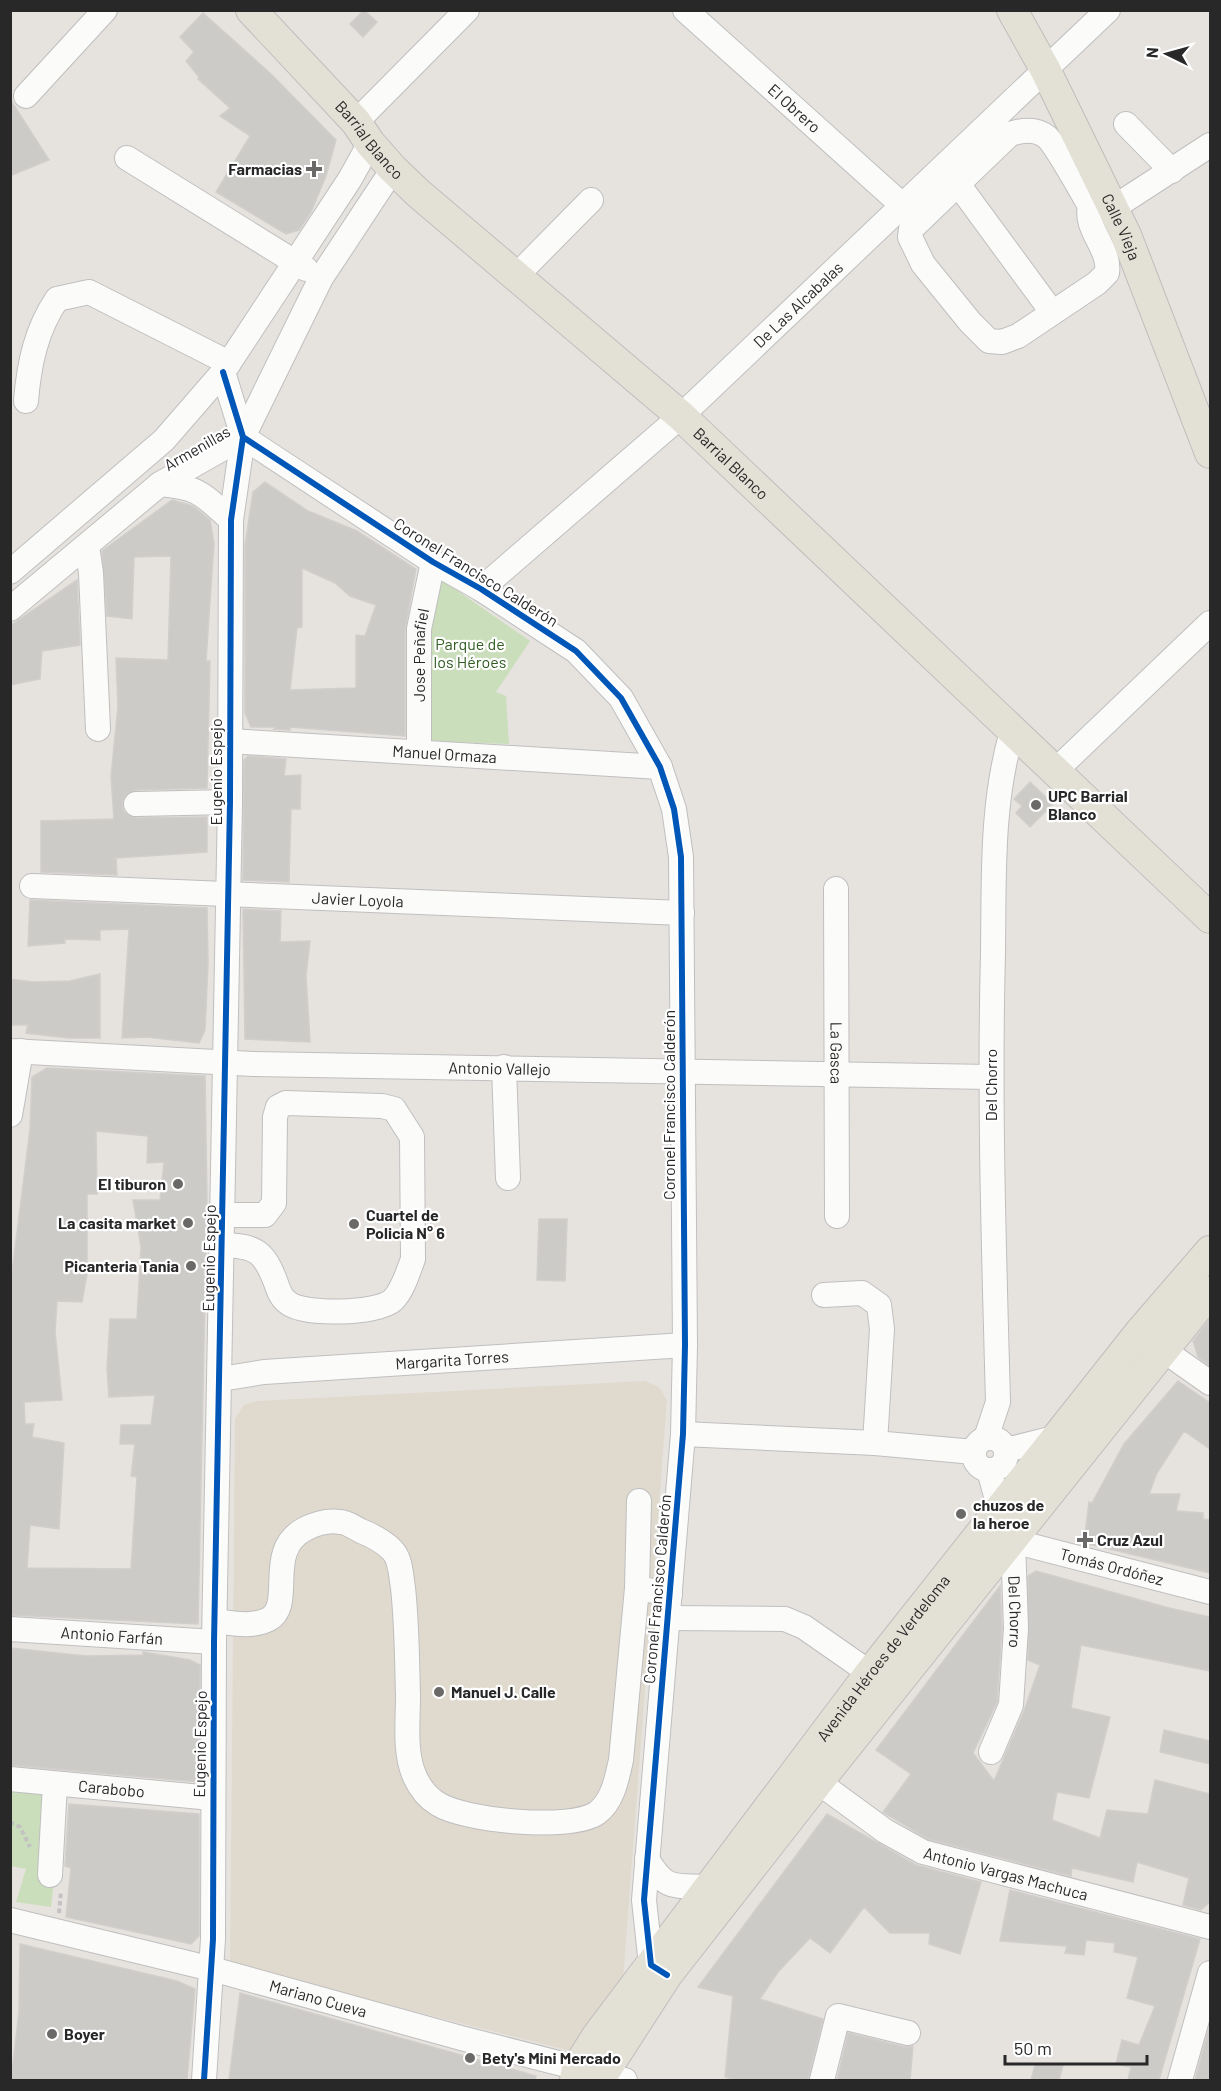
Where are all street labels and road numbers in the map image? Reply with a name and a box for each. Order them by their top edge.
street label: El Obrero [765,79,825,136]
street label: Barrial Blanco [332,96,408,183]
street label: Calle Vieja [1098,190,1145,263]
street label: De Las Alcabalas [749,257,846,351]
street label: Armenillas [160,421,233,474]
street label: Barrial Blanco [690,423,773,503]
street label: Coronel Francisco Calderón [391,513,562,630]
street label: Jose Peñafiel [409,606,432,702]
street label: Eugenio Espejo [206,718,225,826]
street label: Manuel Ormaza [392,741,498,766]
street label: Javier Loyola [311,888,404,910]
street label: Coronel Francisco Calderón [659,1010,678,1200]
street label: La Gasca [827,1022,847,1084]
street label: Del Chorro [981,1049,1000,1121]
street label: Antonio Vallejo [448,1057,551,1078]
street label: Eugenio Espejo [198,1204,219,1312]
street label: Margarita Torres [395,1346,509,1373]
street label: Coronel Francisco Calderón [639,1493,674,1684]
street label: Tomás Ordóñez [1058,1544,1166,1589]
street label: Avenida Héroes de Verdeloma [812,1571,953,1745]
street label: Del Chorro [1005,1575,1026,1649]
street label: Antonio Farfán [60,1622,164,1648]
street label: Eugenio Espejo [189,1690,210,1798]
street label: Carabobo [78,1775,146,1801]
street label: Antonio Vargas Machuca [922,1843,1090,1904]
street label: Mariano Cueva [267,1975,369,2020]

